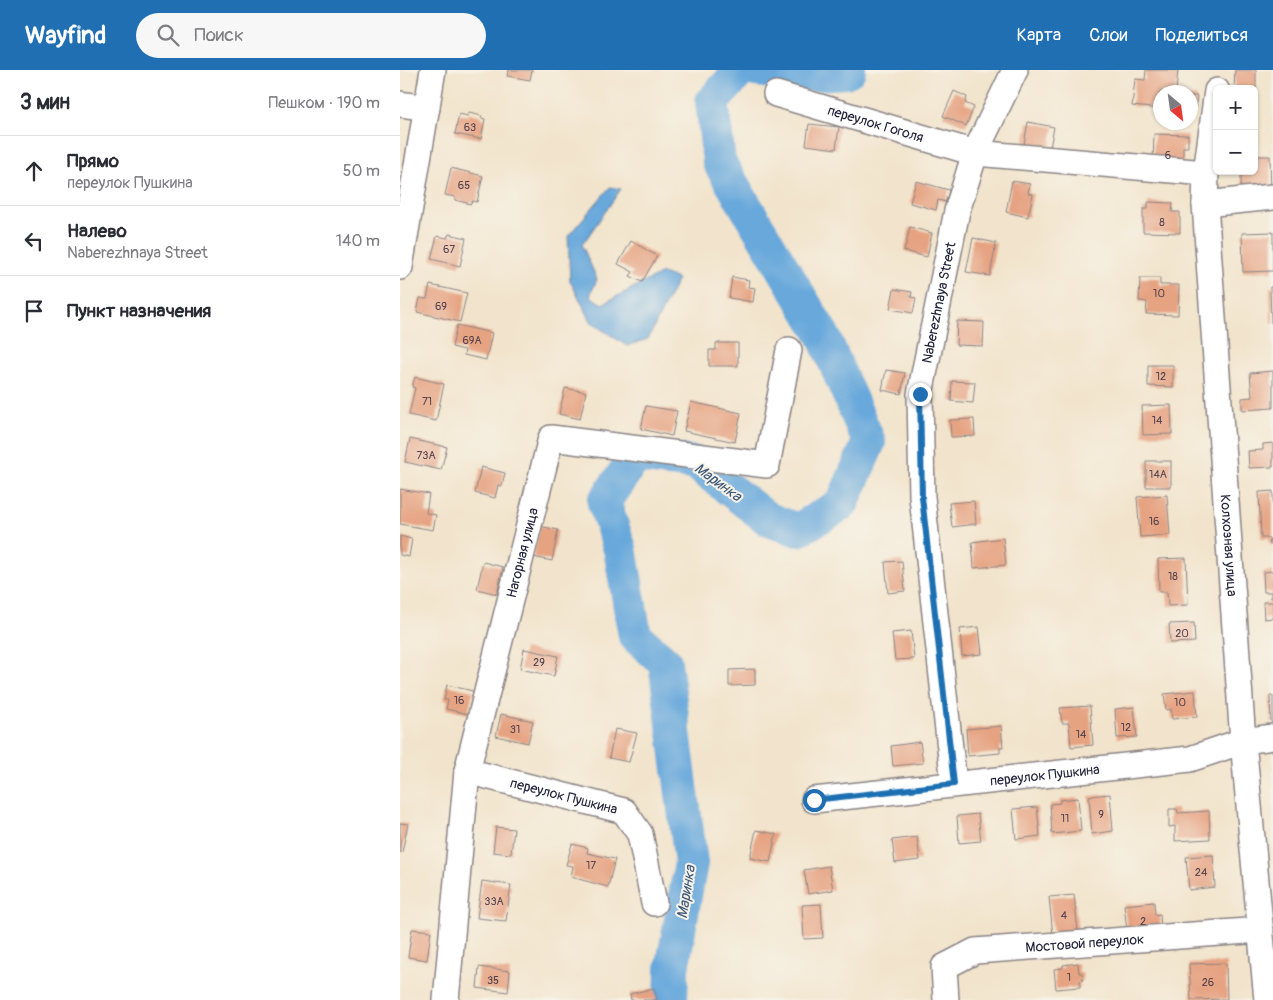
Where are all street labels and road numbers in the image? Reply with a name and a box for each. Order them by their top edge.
street label: переулок Гоголя [826,102,926,146]
street label: Naberezhnaya Street [918,240,960,365]
street label: Колхозная улица [1217,494,1241,597]
street label: Нагорная улица [503,506,542,600]
street label: переулок Пушкина [989,761,1100,790]
street label: переулок Пушкина [508,774,619,818]
street label: Мостовой переулок [1025,931,1145,956]

